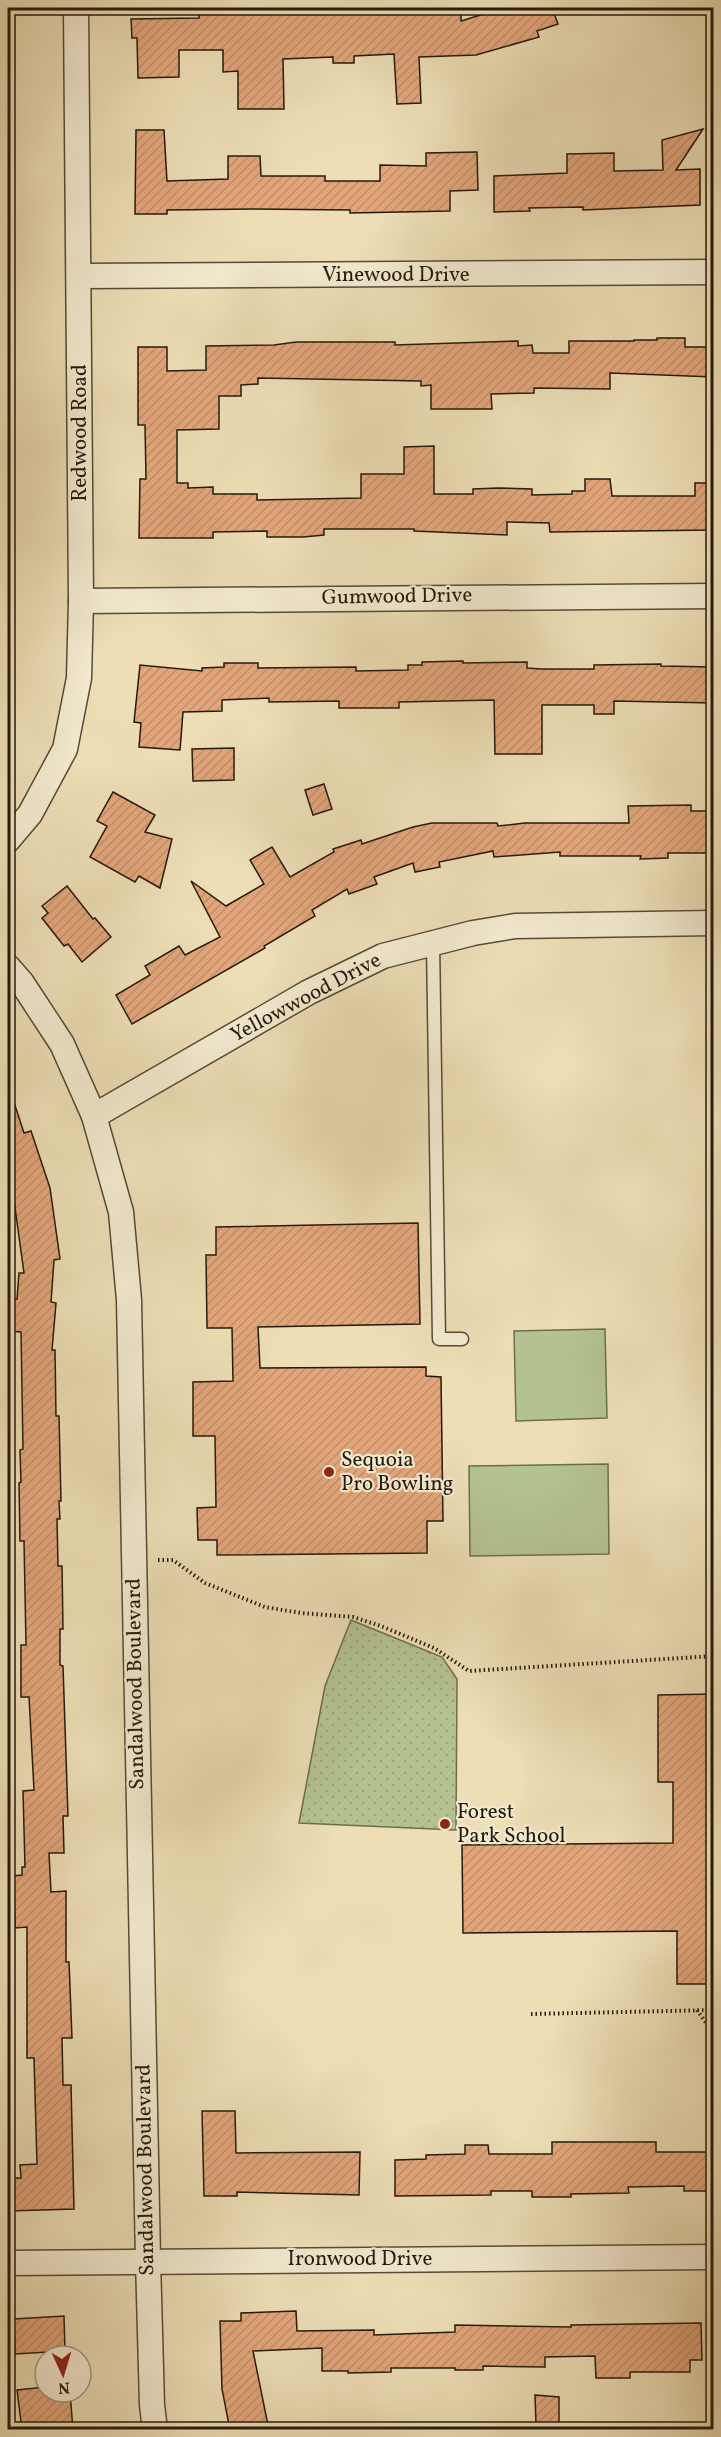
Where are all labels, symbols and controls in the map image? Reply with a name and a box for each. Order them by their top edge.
street label: Vinewood Drive [322,261,470,290]
street label: Redwood Road [66,364,95,502]
street label: Gumwood Drive [321,581,473,613]
street label: Yellowwood Drive [226,946,386,1050]
place label: Sequoia Pro Bowling [341,1446,454,1499]
marker: Sequoia Pro Bowling [322,1465,336,1479]
street label: Sandalwood Boulevard [120,1578,152,1790]
place label: Forest Park School [457,1798,566,1851]
marker: Forest Park School [438,1817,452,1831]
street label: Sandalwood Boulevard [130,2064,162,2276]
street label: Ironwood Drive [288,2245,432,2274]
north arrow [33,2344,93,2404]
text: N [57,2376,70,2398]

